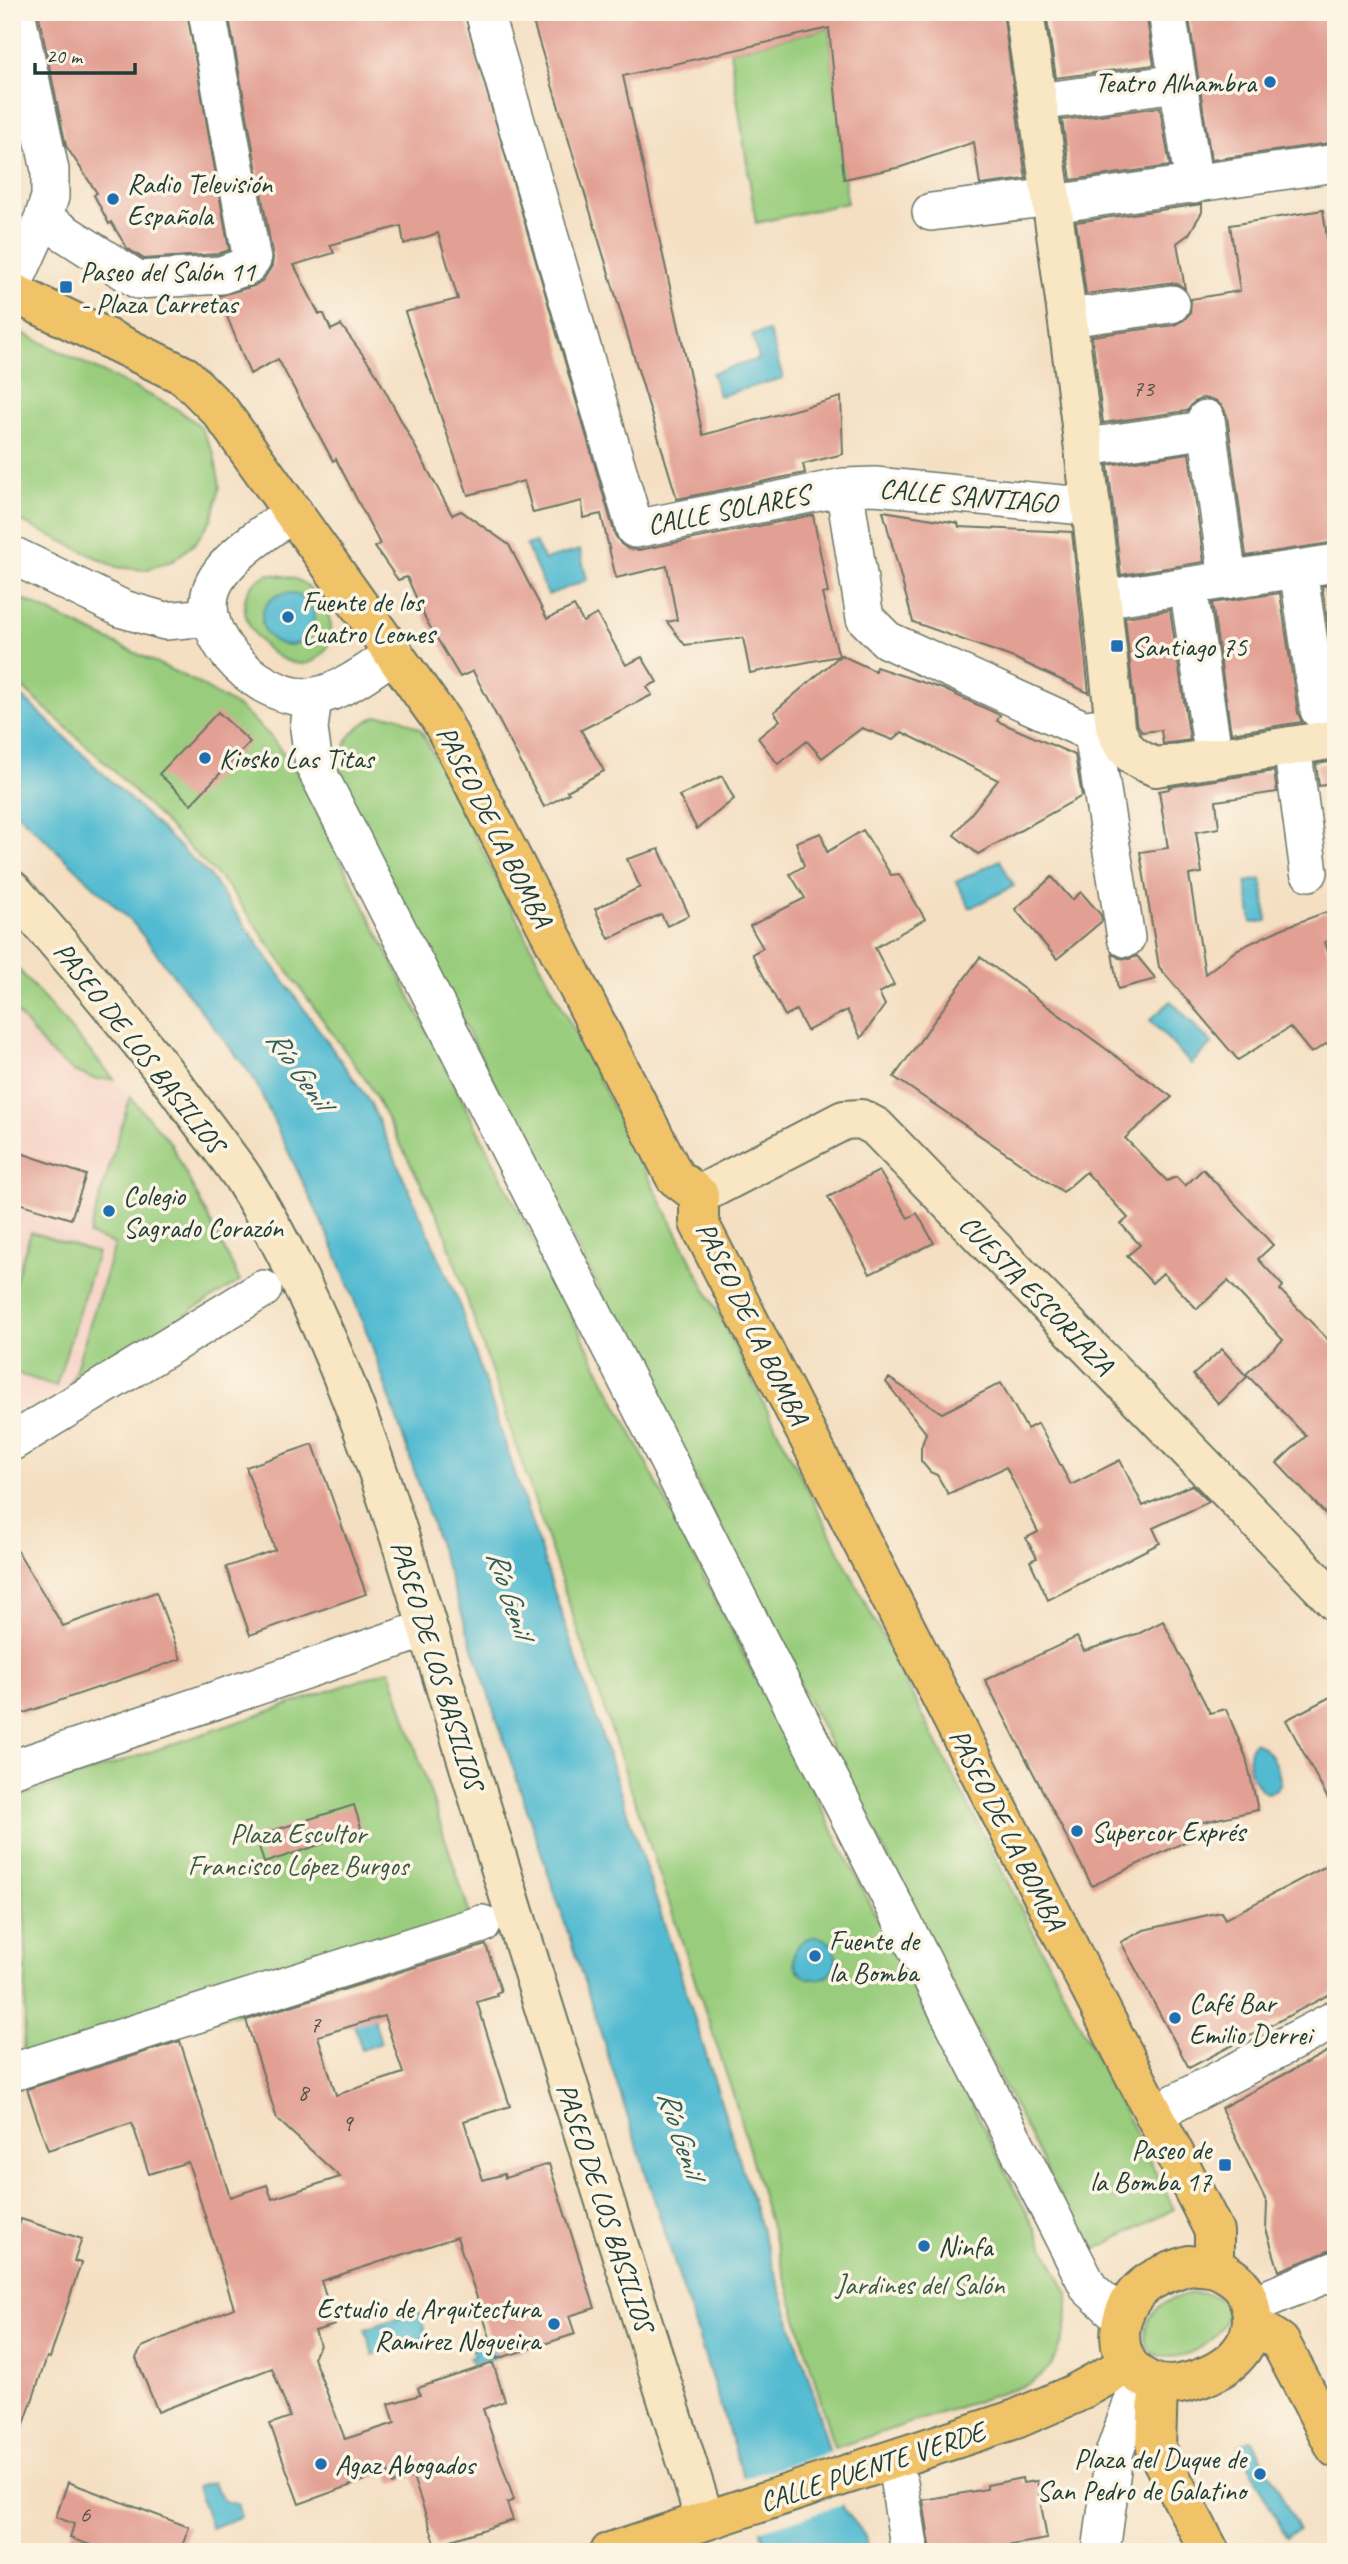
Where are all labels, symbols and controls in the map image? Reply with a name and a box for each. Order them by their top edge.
scale bar [35,32,135,76]
text: 20 m [46,43,84,69]
place label: Teatro Alhambra [1095,65,1258,100]
marker: Teatro Alhambra [1262,74,1278,90]
place label: Radio Televisión Española [127,166,274,233]
marker: Radio Televisión Española [105,191,121,207]
place label: Paseo del Salón 11 - Plaza Carretas [80,254,256,321]
marker: Paseo del Salón 11 - Plaza Carretas [58,279,74,295]
house number: 73 [1132,373,1156,403]
street label: CALLE SANTIAGO [878,470,1061,521]
street label: CALLE SOLARES [644,476,817,542]
place label: Fuente de los Cuatro Leones [302,584,437,651]
marker: Fuente de los Cuatro Leones [280,609,296,625]
place label: Santiago 75 [1131,629,1248,664]
marker: Santiago 75 [1109,638,1125,654]
street label: PASEO DE LA BOMBA [429,720,561,934]
place label: Kiosko Las Titas [219,741,376,776]
marker: Kiosko Las Titas [197,750,213,766]
street label: PASEO DE LOS BASILIOS [46,935,236,1163]
water label: Río Genil [258,1022,346,1124]
place label: Colegio Sagrado Corazón [123,1178,285,1245]
marker: Colegio Sagrado Corazón [101,1203,117,1219]
street label: CUESTA ESCORIAZA [952,1207,1122,1382]
street label: PASEO DE LA BOMBA [688,1216,818,1432]
street label: PASEO DE LOS BASILIOS [383,1536,493,1798]
water label: Río Genil [478,1545,545,1650]
street label: PASEO DE LA BOMBA [942,1723,1074,1937]
place label: Supercor Exprés [1091,1814,1248,1849]
park label: Plaza Escultor Francisco López Burgos [188,1816,411,1883]
marker: Supercor Exprés [1069,1823,1085,1839]
place label: Fuente de la Bomba [829,1923,921,1990]
marker: Fuente de la Bomba [807,1948,823,1964]
place label: Café Bar Emilio Derrei [1189,1985,1315,2052]
house number: 7 [310,2009,322,2039]
marker: Café Bar Emilio Derrei [1167,2010,1183,2026]
house number: 8 [298,2077,311,2107]
street label: PASEO DE LOS BASILIOS [549,2079,663,2340]
water label: Río Genil [649,2085,716,2190]
house number: 9 [342,2108,355,2138]
place label: Paseo de la Bomba 17 [1090,2132,1213,2199]
marker: Paseo de la Bomba 17 [1217,2157,1233,2173]
place label: Ninfa [938,2229,994,2264]
marker: Ninfa [916,2238,932,2254]
park label: Jardines del Salón [834,2267,1006,2302]
place label: Estudio de Arquitectura Ramírez Nogueira [317,2291,543,2358]
marker: Estudio de Arquitectura Ramírez Nogueira [546,2316,562,2332]
street label: CALLE PUENTE VERDE [755,2413,992,2519]
place label: Plaza del Duque de San Pedro de Galatino [1037,2441,1249,2508]
place label: Agaz Abogados [335,2447,477,2482]
marker: Agaz Abogados [313,2456,329,2472]
marker: Plaza del Duque de San Pedro de Galatino [1252,2466,1268,2482]
house number: 6 [80,2499,92,2529]

